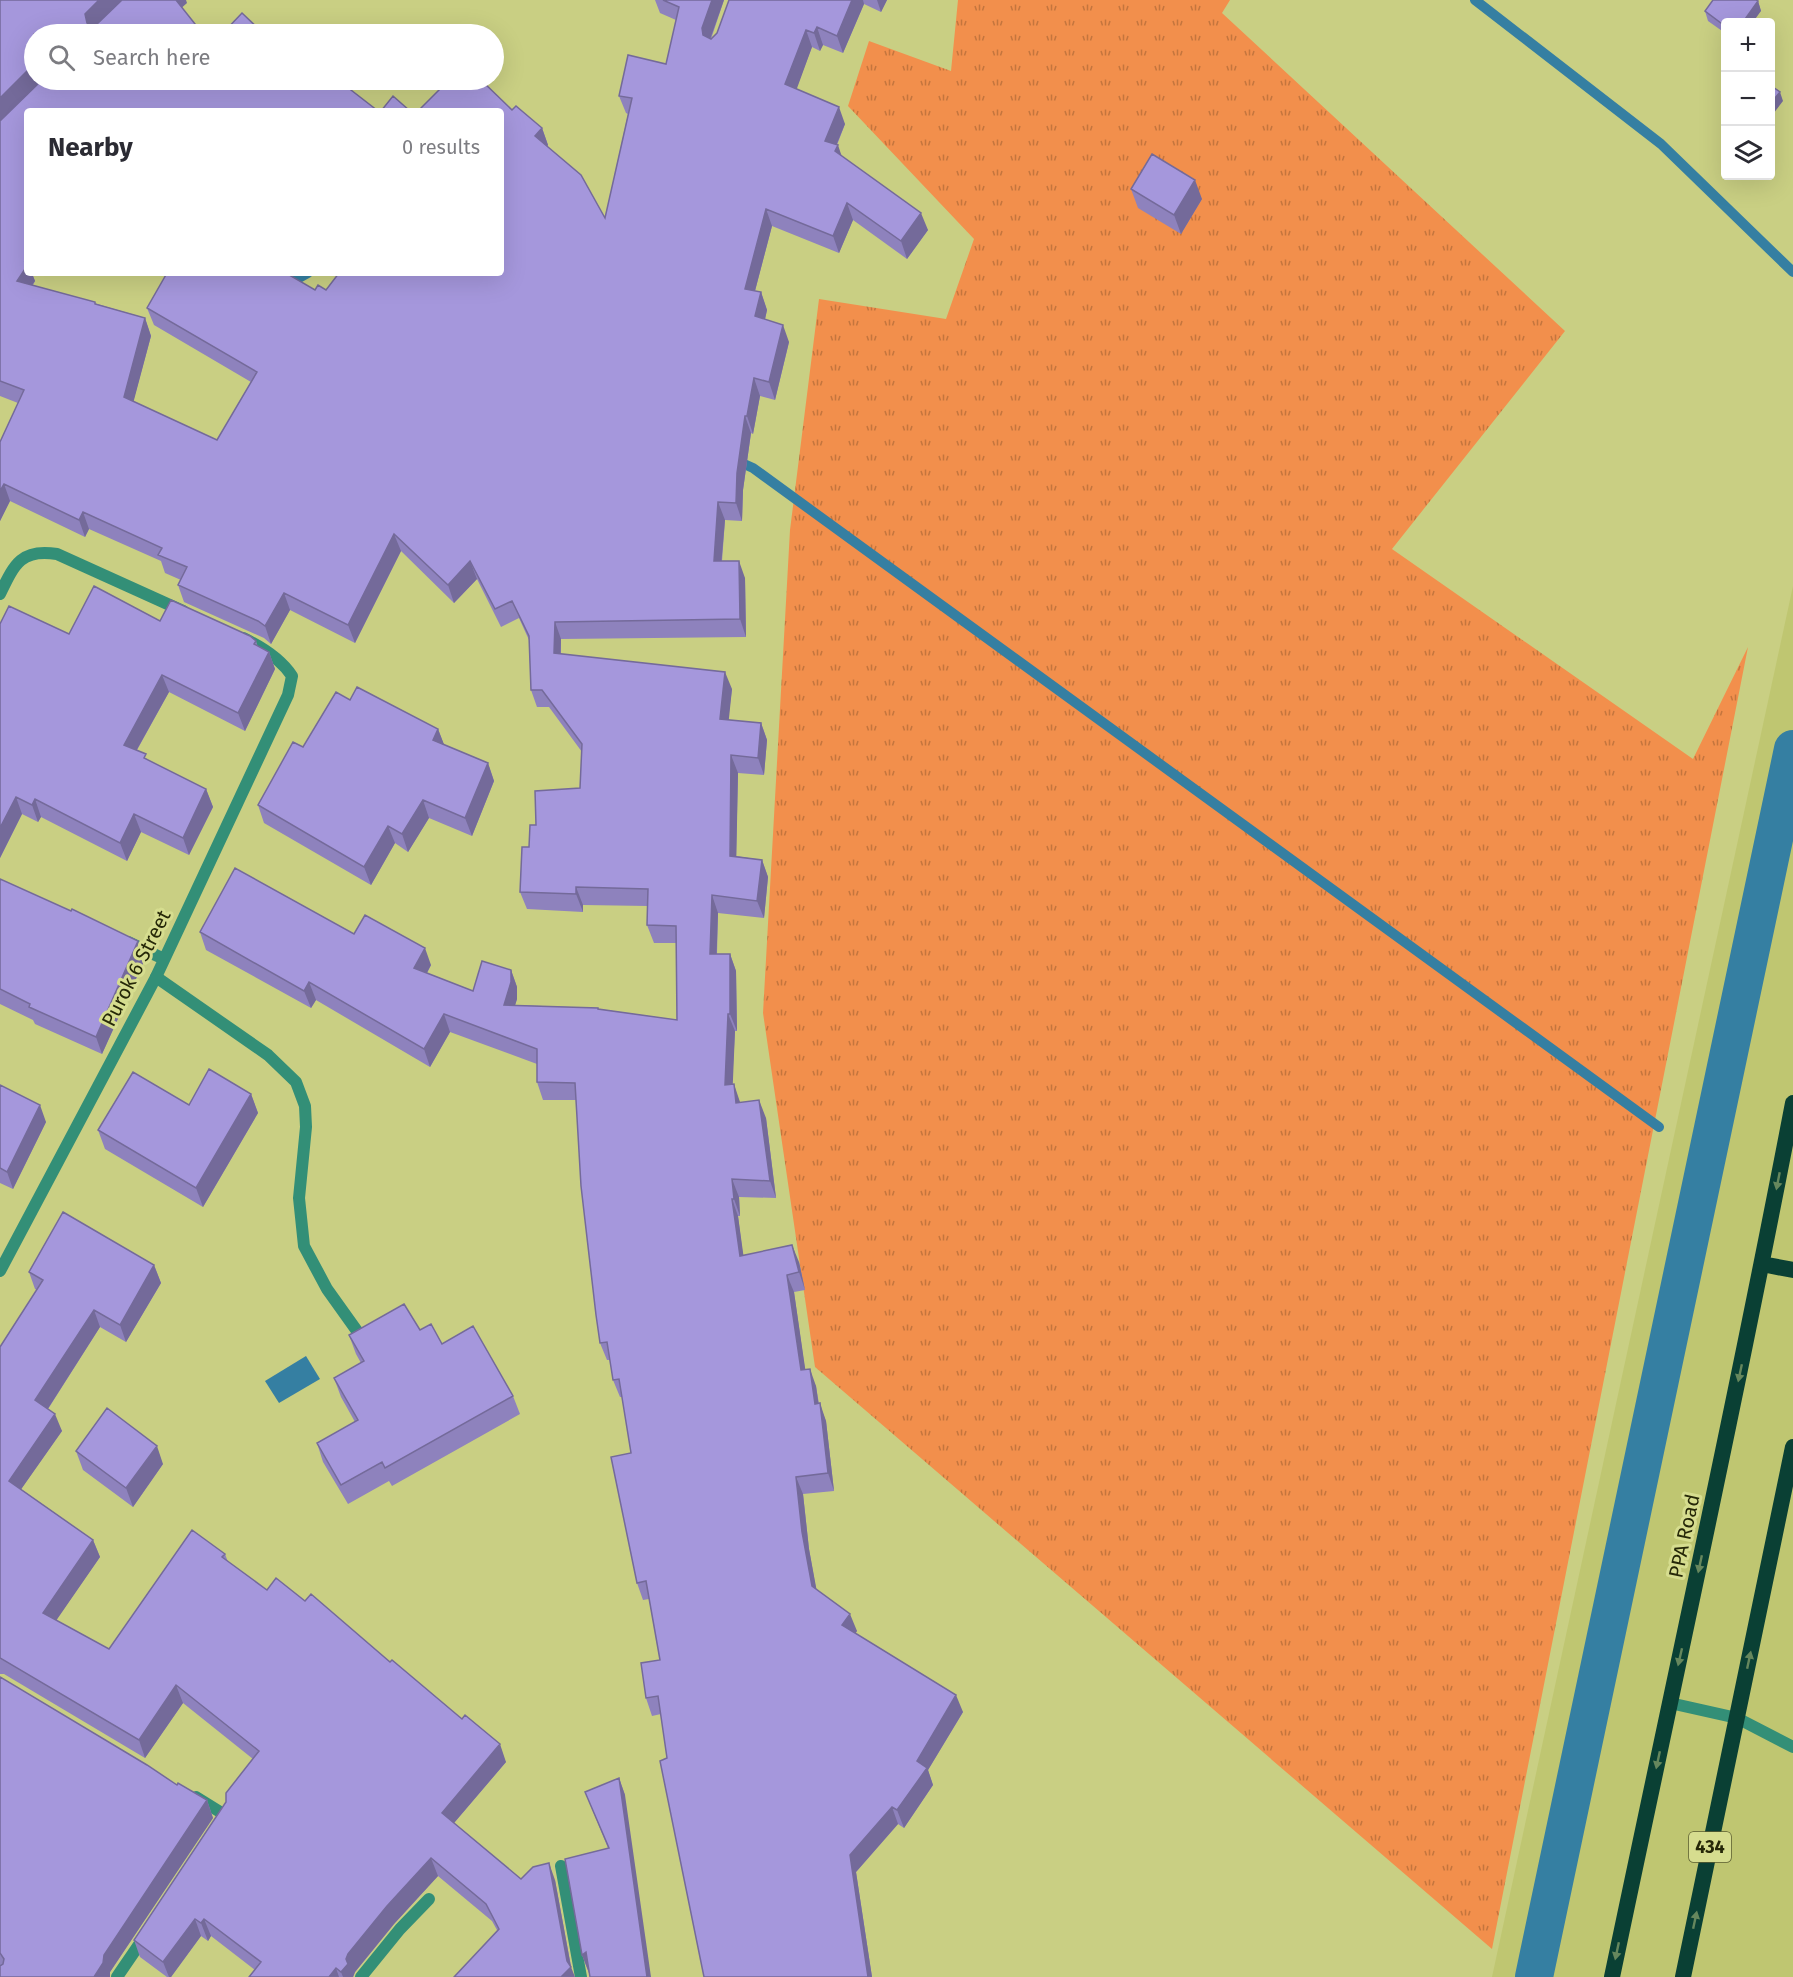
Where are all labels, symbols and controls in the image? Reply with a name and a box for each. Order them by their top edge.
map controls [1721,18,1775,180]
button: + [1721,18,1775,72]
search box [24,24,504,90]
icon: search [45,41,78,74]
text: Search here [93,44,211,71]
button: − [1721,72,1775,126]
button: layers [1721,126,1775,180]
text: Nearby [48,132,133,163]
text: 0 results [402,135,480,159]
street label: Purok 6 Street [96,905,176,1030]
one-way arrow [1773,1172,1782,1191]
one-way arrow [1735,1363,1744,1382]
street label: PPA Road [1663,1492,1705,1580]
one-way arrow [1695,1554,1704,1573]
one-way arrow [1675,1648,1684,1667]
one-way arrow [1745,1651,1754,1670]
one-way arrow [1653,1751,1662,1770]
road number: 434 [1689,1832,1731,1862]
one-way arrow [1690,1910,1700,1929]
one-way arrow [1612,1941,1622,1960]

